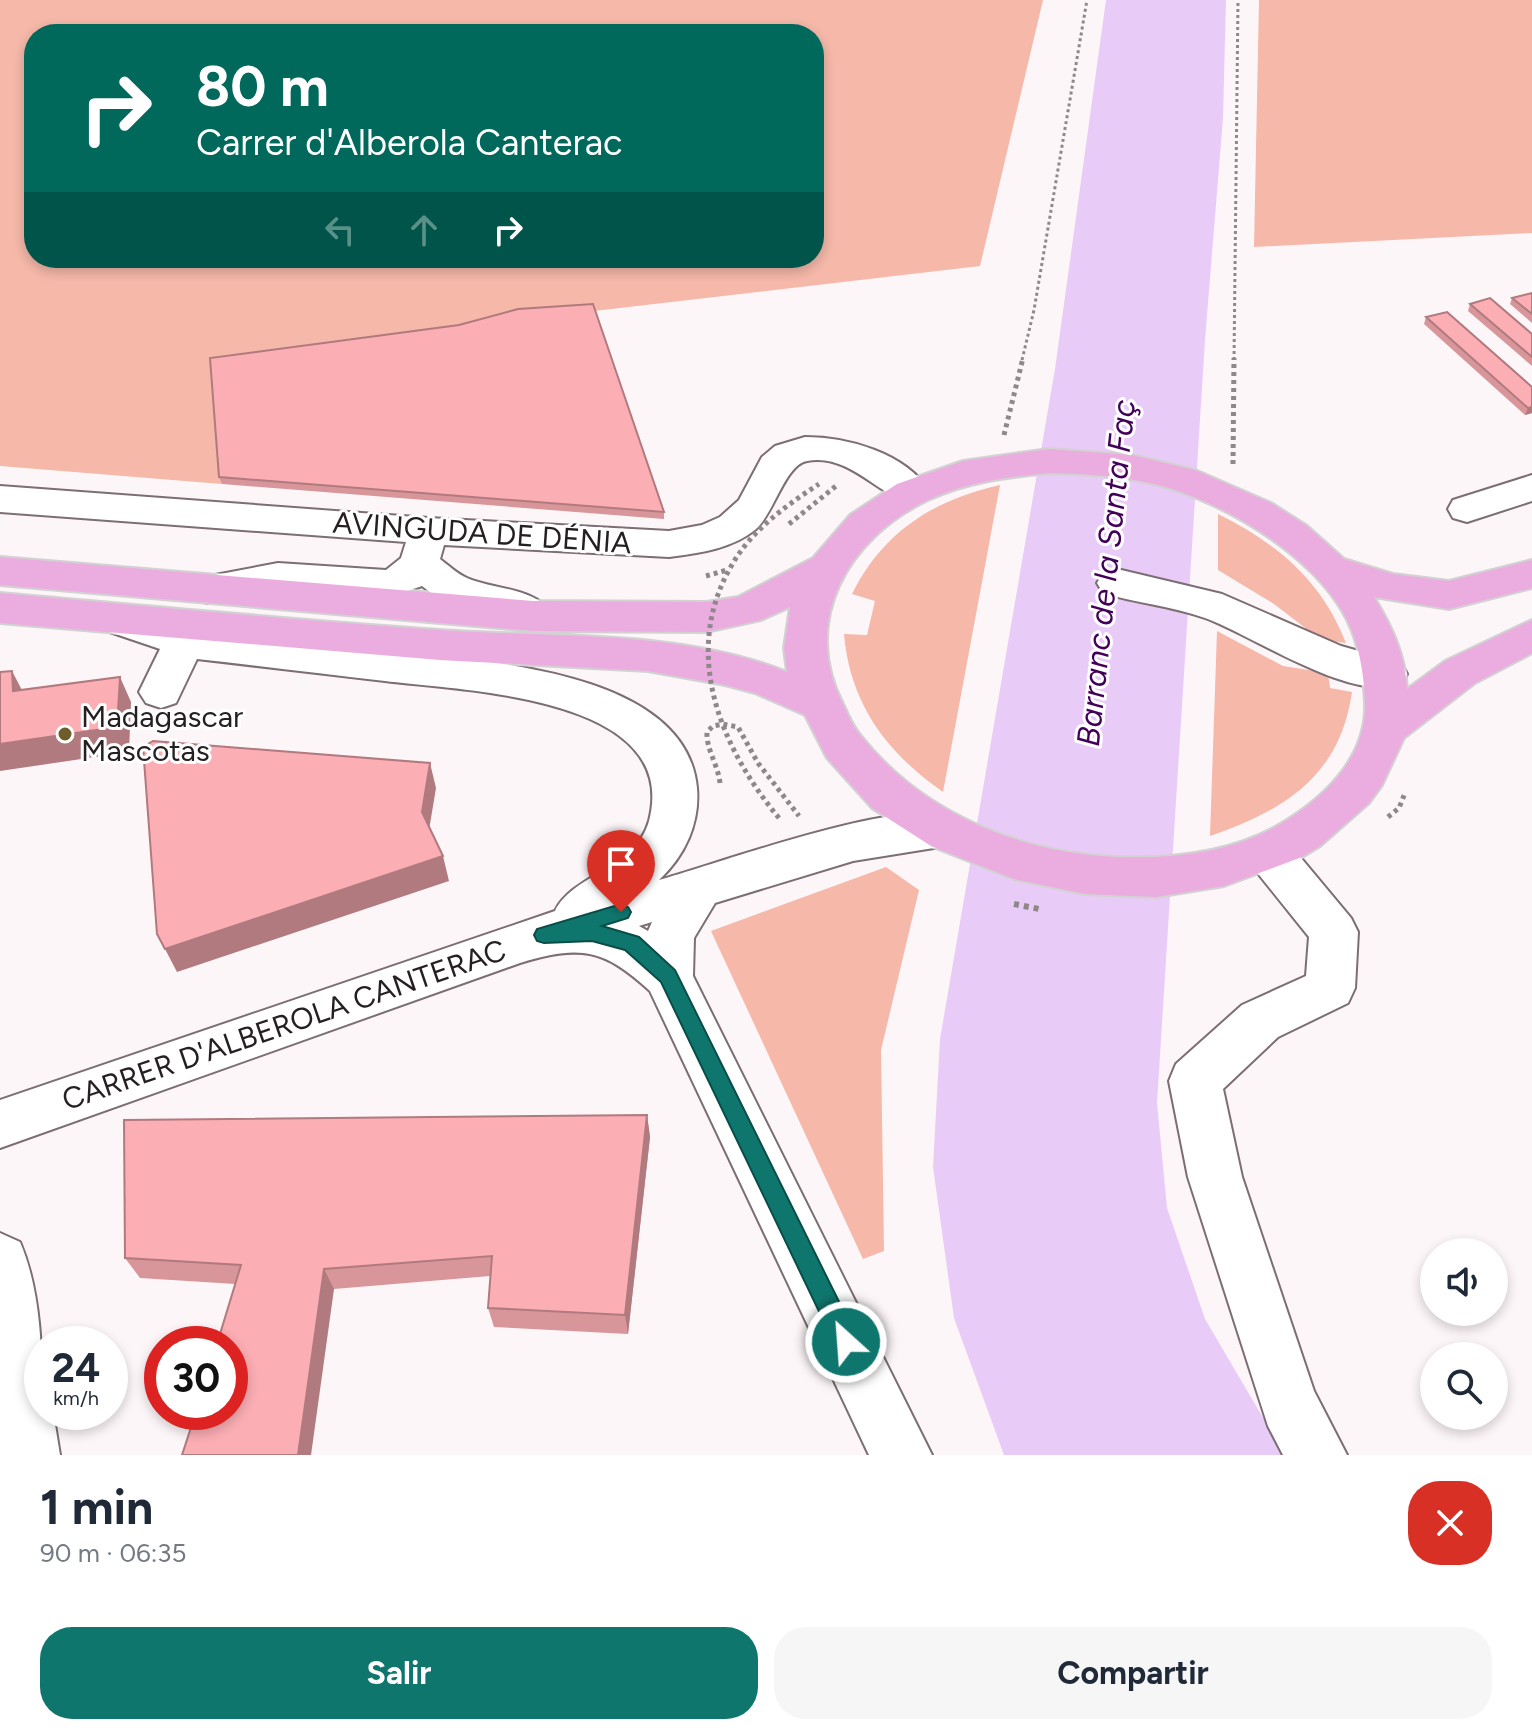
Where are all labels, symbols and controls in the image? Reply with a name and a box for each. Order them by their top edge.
text: 80 m [196,53,329,120]
icon: right [64,56,168,160]
text: Carrer d'Alberola Canterac [196,121,623,164]
icon: left [318,208,362,252]
icon: ahead [402,208,446,252]
icon: right [486,208,530,252]
water label: Barranc de la Santa Faç [1069,398,1143,748]
street label: AVINGUDA DE DÉNIA [331,504,633,561]
place label: Madagascar Mascotas [81,698,243,769]
marker: Madagascar Mascotas [56,725,74,743]
pin [587,830,655,912]
icon: arrive [599,842,643,886]
street label: CARRER D'ALBEROLA CANTERAC [57,931,511,1118]
map controls [1420,1238,1508,1430]
button: sound [1420,1238,1508,1326]
position arrow [804,1300,888,1384]
speed limit sign: 30 [144,1326,248,1430]
button: search [1420,1342,1508,1430]
text: 24 [52,1344,100,1392]
text: km/h [53,1386,99,1410]
text: 1 min [40,1478,153,1536]
button: close [1408,1481,1492,1565]
text: 90 m · 06:35 [40,1537,186,1569]
button: Salir [40,1627,758,1719]
button: Compartir [774,1627,1492,1719]

